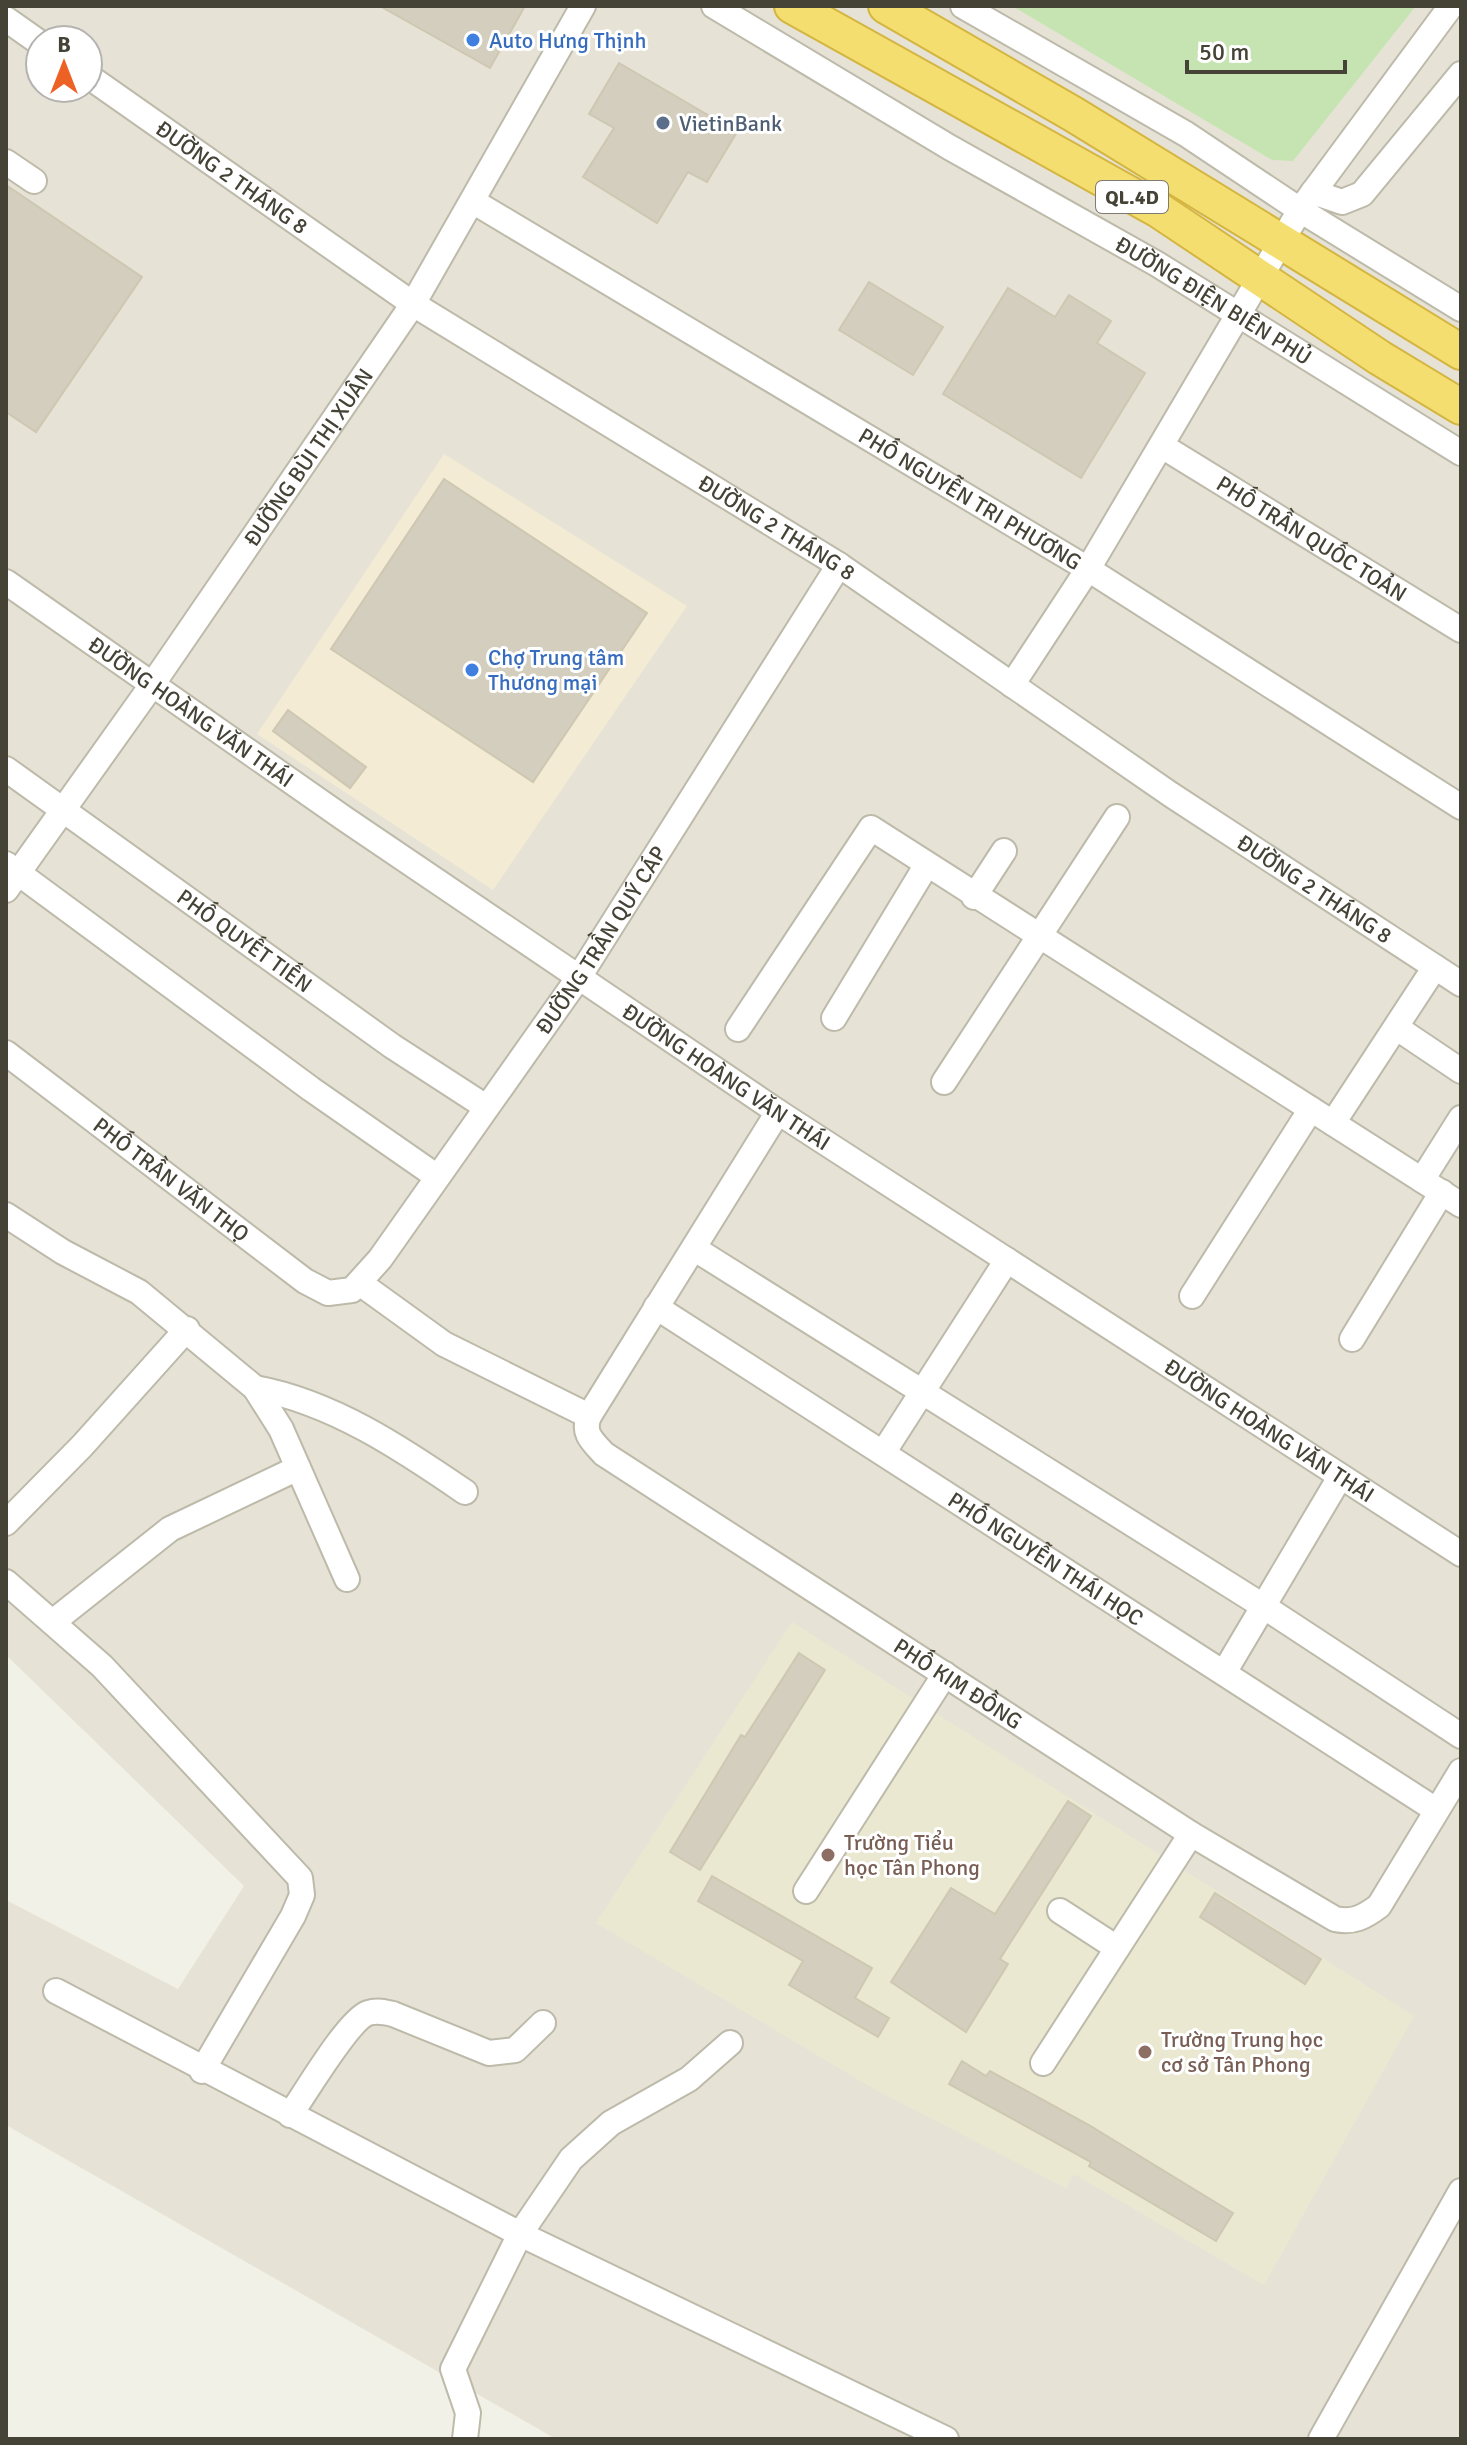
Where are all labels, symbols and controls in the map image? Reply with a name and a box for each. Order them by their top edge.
north arrow [24,24,104,104]
scale bar [1187,24,1345,74]
place label: Auto Hưng Thịnh [489,27,646,54]
text: B [57,31,71,58]
marker: Auto Hưng Thịnh [464,31,482,49]
text: 50 m [1199,37,1249,67]
place label: VietinBank [679,110,782,137]
marker: VietinBank [654,114,672,132]
street label: ĐƯỜNG 2 THÁNG 8 [151,115,313,240]
road number: QL.4D [1096,181,1168,213]
street label: ĐƯỜNG ĐIỆN BIÊN PHỦ [1111,230,1317,370]
street label: ĐƯỜNG BÙI THỊ XUÂN [238,363,379,551]
street label: PHỐ NGUYỄN TRI PHƯƠNG [854,422,1086,576]
street label: ĐƯỜNG 2 THÁNG 8 [694,469,861,586]
street label: PHỐ TRẦN QUỐC TOẢN [1212,470,1412,607]
street label: ĐƯỜNG HOÀNG VĂN THÁI [83,630,299,793]
place label: Chợ Trung tâm Thương mại [488,644,624,696]
marker: Chợ Trung tâm Thương mại [463,661,481,679]
street label: ĐƯỜNG 2 THÁNG 8 [1232,828,1397,949]
street label: ĐƯỜNG TRẦN QUÝ CÁP [530,841,672,1039]
street label: PHỐ QUYẾT TIẾN [172,883,318,998]
street label: ĐƯỜNG HOÀNG VĂN THÁI [617,997,836,1156]
street label: PHỐ TRẦN VĂN THỌ [88,1111,255,1247]
street label: ĐƯỜNG HOÀNG VĂN THÁI [1160,1352,1380,1508]
street label: PHỐ NGUYỄN THÁI HỌC [943,1486,1149,1631]
street label: PHỐ KIM ĐỒNG [889,1632,1027,1735]
place label: Trường Tiểu học Tân Phong [844,1829,980,1881]
marker: Trường Tiểu học Tân Phong [819,1846,837,1864]
place label: Trường Trung học cơ sở Tân Phong [1161,2026,1323,2078]
marker: Trường Trung học cơ sở Tân Phong [1136,2043,1154,2061]

